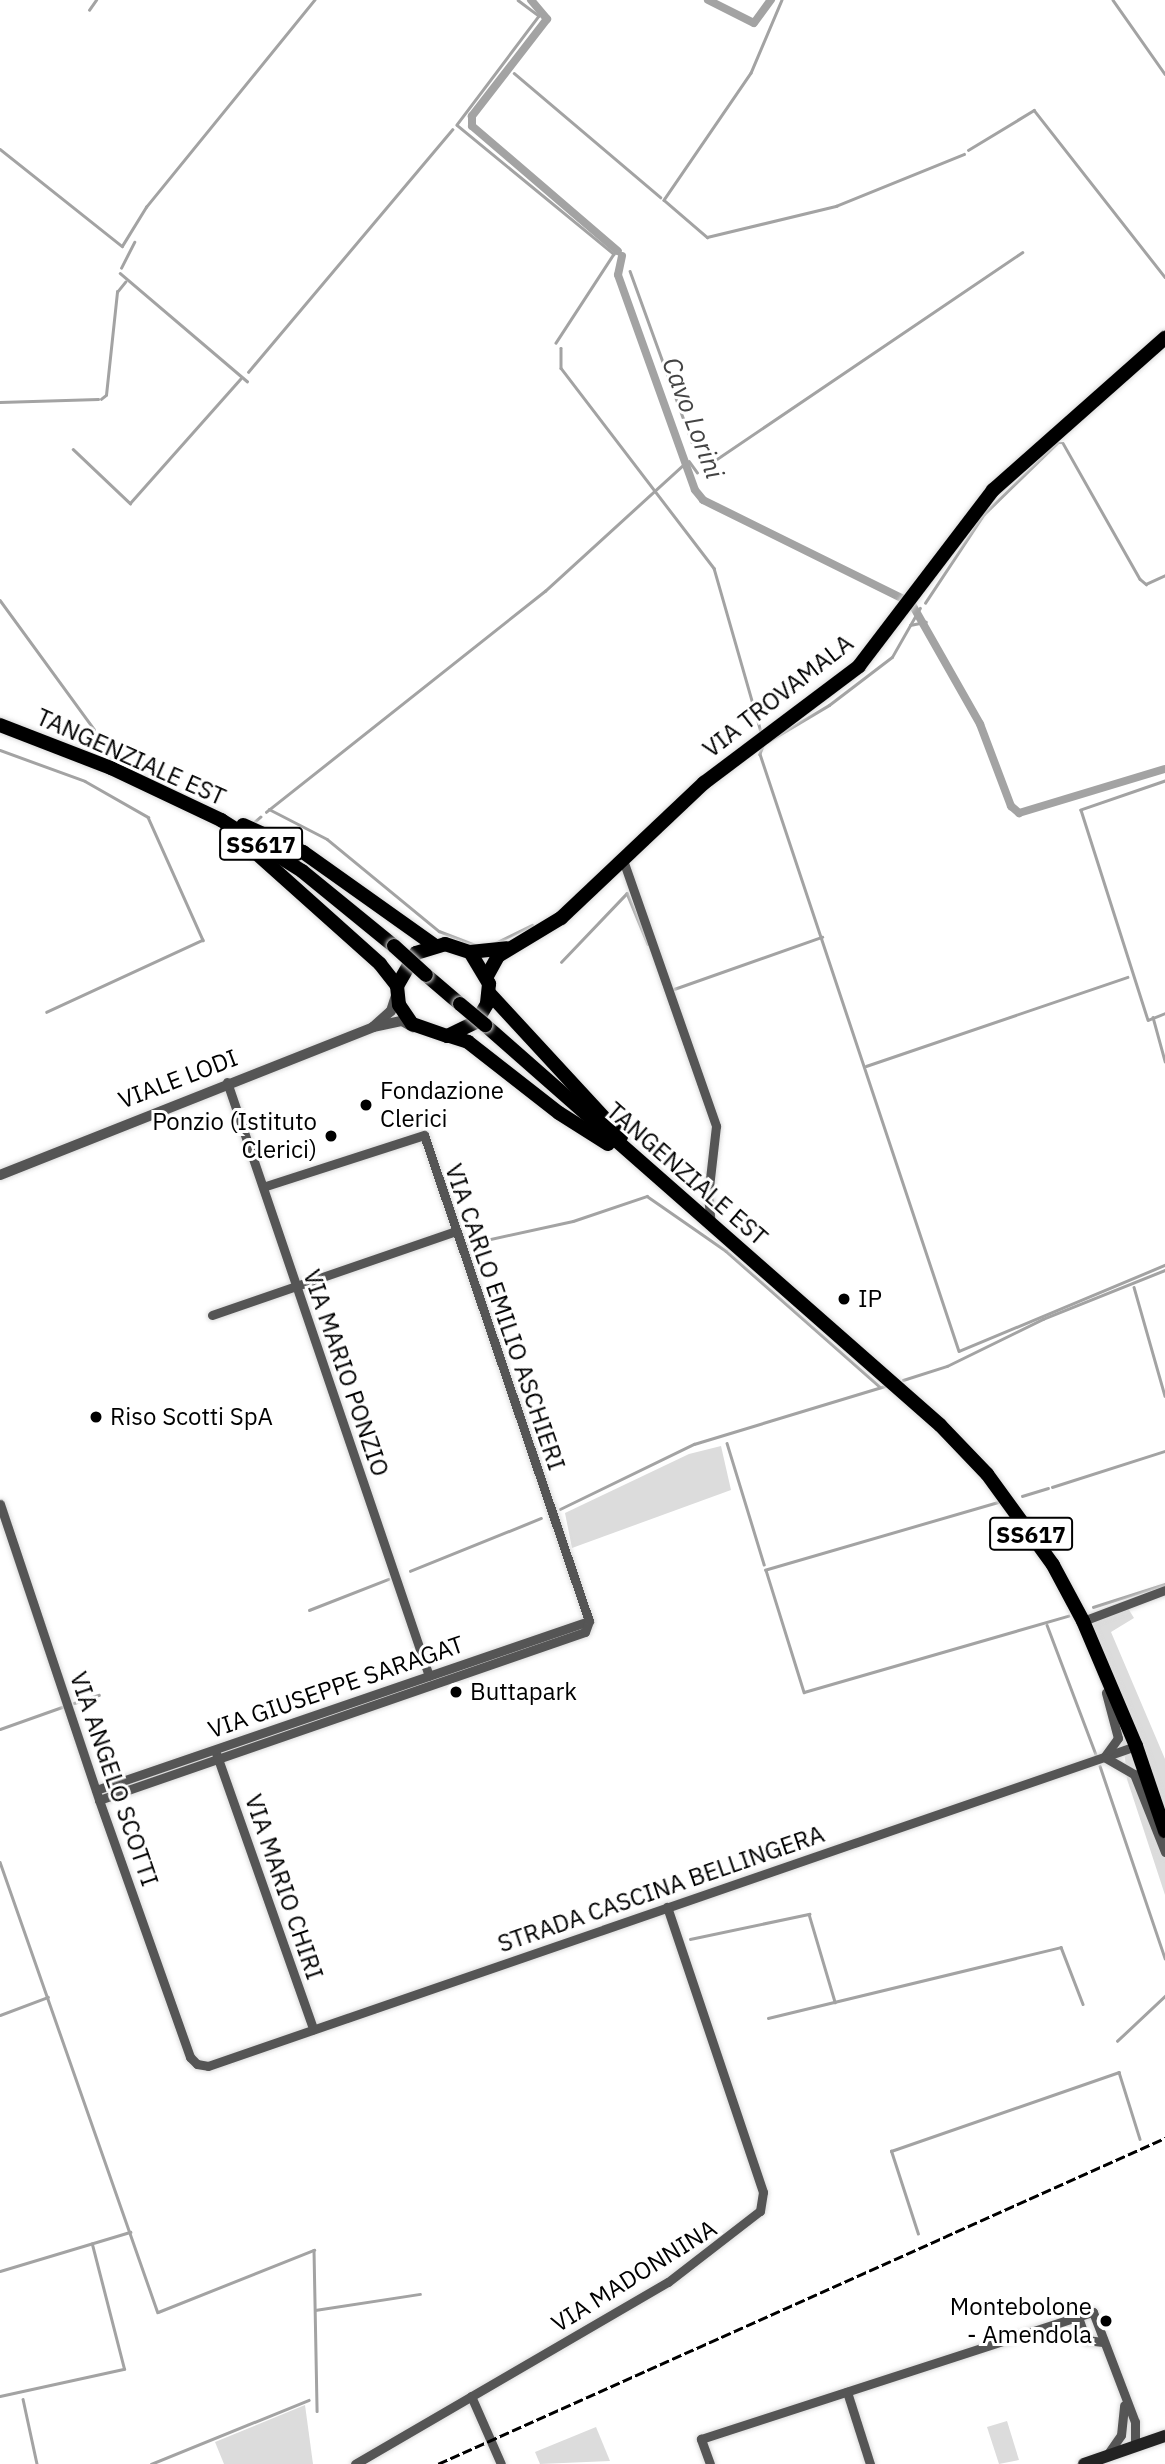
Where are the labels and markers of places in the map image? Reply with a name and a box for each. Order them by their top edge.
place label: Fondazione Clerici [380,1077,504,1133]
marker: Fondazione Clerici [358,1097,374,1113]
place label: Ponzio (Istituto Clerici) [152,1108,317,1164]
marker: Ponzio (Istituto Clerici) [323,1128,339,1144]
place label: IP [858,1285,882,1313]
marker: IP [836,1291,852,1307]
place label: Riso Scotti SpA [110,1403,273,1431]
marker: Riso Scotti SpA [88,1409,104,1425]
place label: Buttapark [470,1678,577,1706]
marker: Buttapark [448,1684,464,1700]
place label: Montebolone - Amendola [950,2293,1092,2349]
marker: Montebolone - Amendola [1098,2313,1114,2329]

